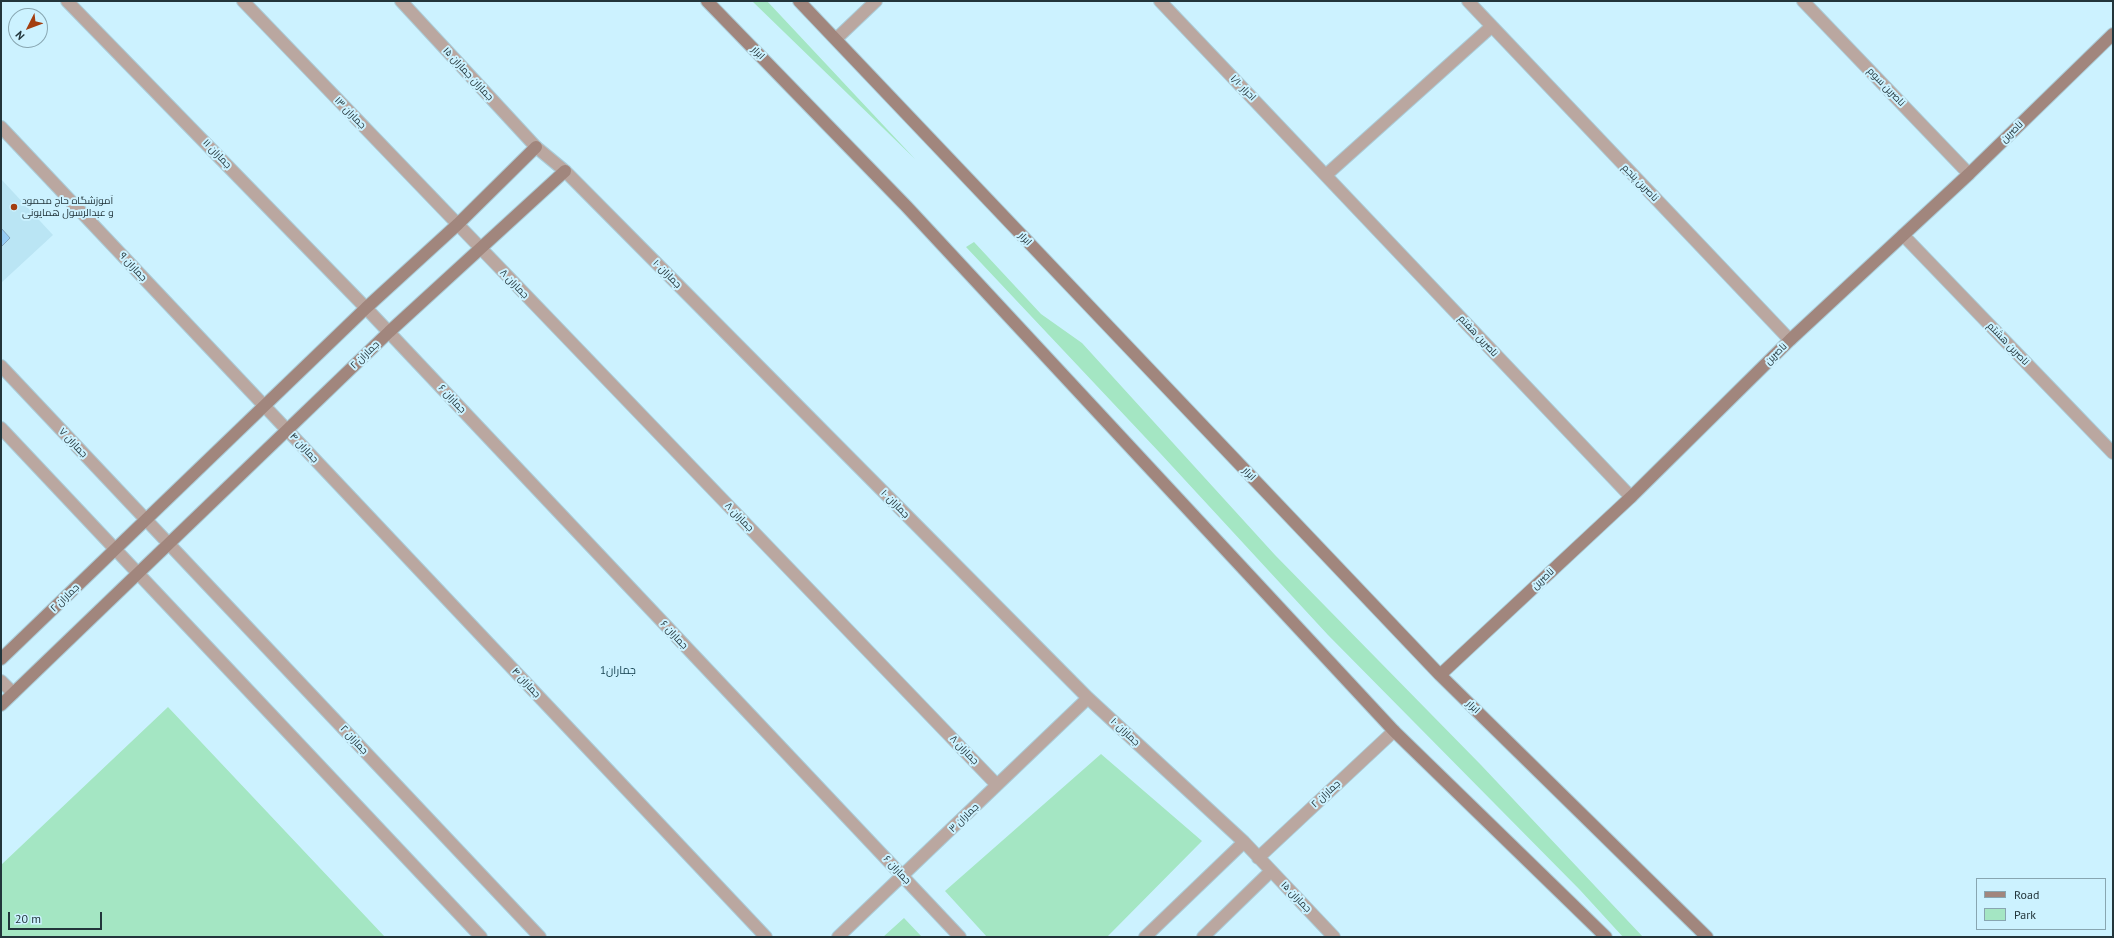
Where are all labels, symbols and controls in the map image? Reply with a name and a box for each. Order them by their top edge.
north arrow [8,8,48,48]
text: N [12,28,27,43]
street label: ابرار [749,44,767,62]
street label: جماران جماران ۱۵ [440,45,496,103]
street label: ناصرین سوم [1865,65,1907,109]
street label: ۱/۱۰ احرار [1228,73,1258,103]
street label: جماران ۱۳ [332,95,368,131]
street label: ناصرین [1998,119,2026,145]
street label: جماران ۱۱ [200,137,234,171]
street label: ناصرین پنجم [1619,162,1661,204]
place label: آموزشگاه حاج محمود و عبدالرسول همایونی [22,195,114,218]
marker: آموزشگاه حاج محمود و عبدالرسول همایونی [9,202,19,212]
street label: ابرار [1016,230,1034,248]
street label: جماران ۹ [117,250,149,284]
street label: جماران ۱۰ [650,257,684,291]
street label: جماران ۸ [497,267,531,301]
street label: ناصرین هفتم [1456,313,1500,359]
street label: ناصرین هشتم [1985,320,2031,368]
street label: جماران ۲ [348,338,382,372]
street label: ناصرین [1763,341,1789,367]
street label: جماران ۶ [436,382,468,416]
street label: جماران ۷ [56,426,90,460]
street label: جماران ۴ [287,431,321,465]
street label: ابرار [1240,465,1258,483]
street label: جماران ۱۰ [878,487,912,521]
street label: جماران ۸ [722,500,756,534]
street label: ناصرین [1529,566,1557,592]
street label: جماران ۲ [48,581,82,615]
street label: جماران ۶ [658,618,690,652]
district label: جماران1 [600,664,636,678]
street label: جماران ۴ [509,666,543,700]
street label: ابرار [1464,698,1482,716]
street label: جماران ۱۰ [1108,716,1142,748]
street label: جماران ۲ [338,723,370,757]
street label: جماران ۸ [947,733,981,767]
street label: جماران ۲ [1309,778,1343,810]
street label: جماران ۳ [947,801,981,835]
street label: جماران ۶ [881,853,913,887]
legend [1976,878,2106,930]
street label: جماران ۱۵ [1278,879,1314,915]
text: Road [2014,887,2039,902]
scale bar [10,904,104,930]
text: Park [2014,907,2036,922]
text: 20 m [15,911,41,926]

